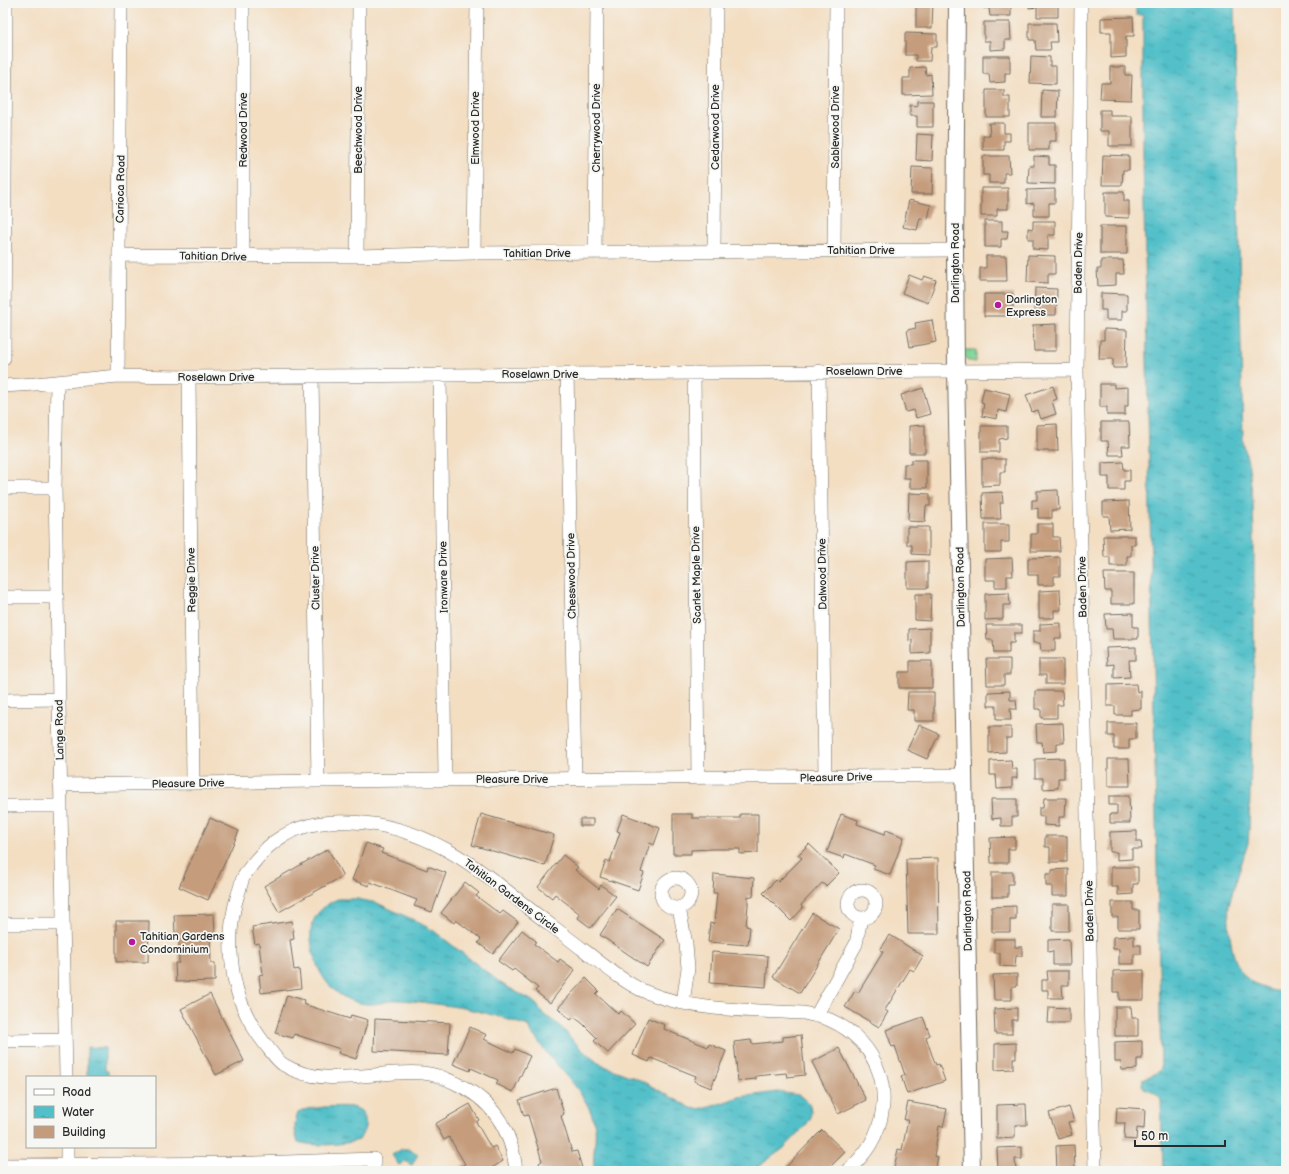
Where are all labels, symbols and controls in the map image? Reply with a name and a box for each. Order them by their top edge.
street label: Cherrywood Drive [590,83,603,172]
street label: Cedarwood Drive [709,84,722,170]
street label: Sablewood Drive [829,85,842,168]
street label: Beechwood Drive [352,86,365,174]
street label: Elmwood Drive [469,91,482,165]
street label: Redwood Drive [237,92,250,168]
street label: Carioca Road [113,155,128,223]
street label: Darlington Road [949,223,962,303]
street label: Baden Drive [1071,232,1086,294]
street label: Tahitian Drive [827,244,895,257]
street label: Tahitian Drive [503,247,571,260]
street label: Tahitian Drive [179,249,247,264]
place label: Darlington Express [1006,293,1057,319]
marker: Darlington Express [993,300,1003,310]
street label: Roselawn Drive [825,365,903,378]
street label: Roselawn Drive [501,368,579,381]
street label: Roselawn Drive [177,371,255,384]
street label: Scarlet Maple Drive [689,526,704,624]
street label: Chesswood Drive [564,532,579,619]
street label: Dalwood Drive [815,538,830,610]
street label: Ironware Drive [436,540,451,613]
street label: Cluster Drive [308,545,323,610]
street label: Reggie Drive [184,547,199,613]
street label: Darlington Road [953,547,968,627]
street label: Baden Drive [1075,556,1090,618]
street label: Lange Road [52,699,67,761]
street label: Pleasure Drive [800,770,873,785]
street label: Pleasure Drive [476,773,549,786]
street label: Pleasure Drive [152,776,225,791]
street label: Tahitian Gardens Circle [461,856,562,937]
street label: Darlington Road [960,871,975,951]
street label: Baden Drive [1082,880,1097,942]
place label: Tahitian Gardens Condominium [140,930,225,956]
marker: Tahitian Gardens Condominium [127,937,137,947]
legend [26,1076,156,1148]
text: Road [62,1085,91,1100]
text: Water [62,1105,94,1120]
scale bar [1135,1122,1225,1148]
text: Building [62,1125,106,1140]
text: 50 m [1141,1129,1168,1144]

